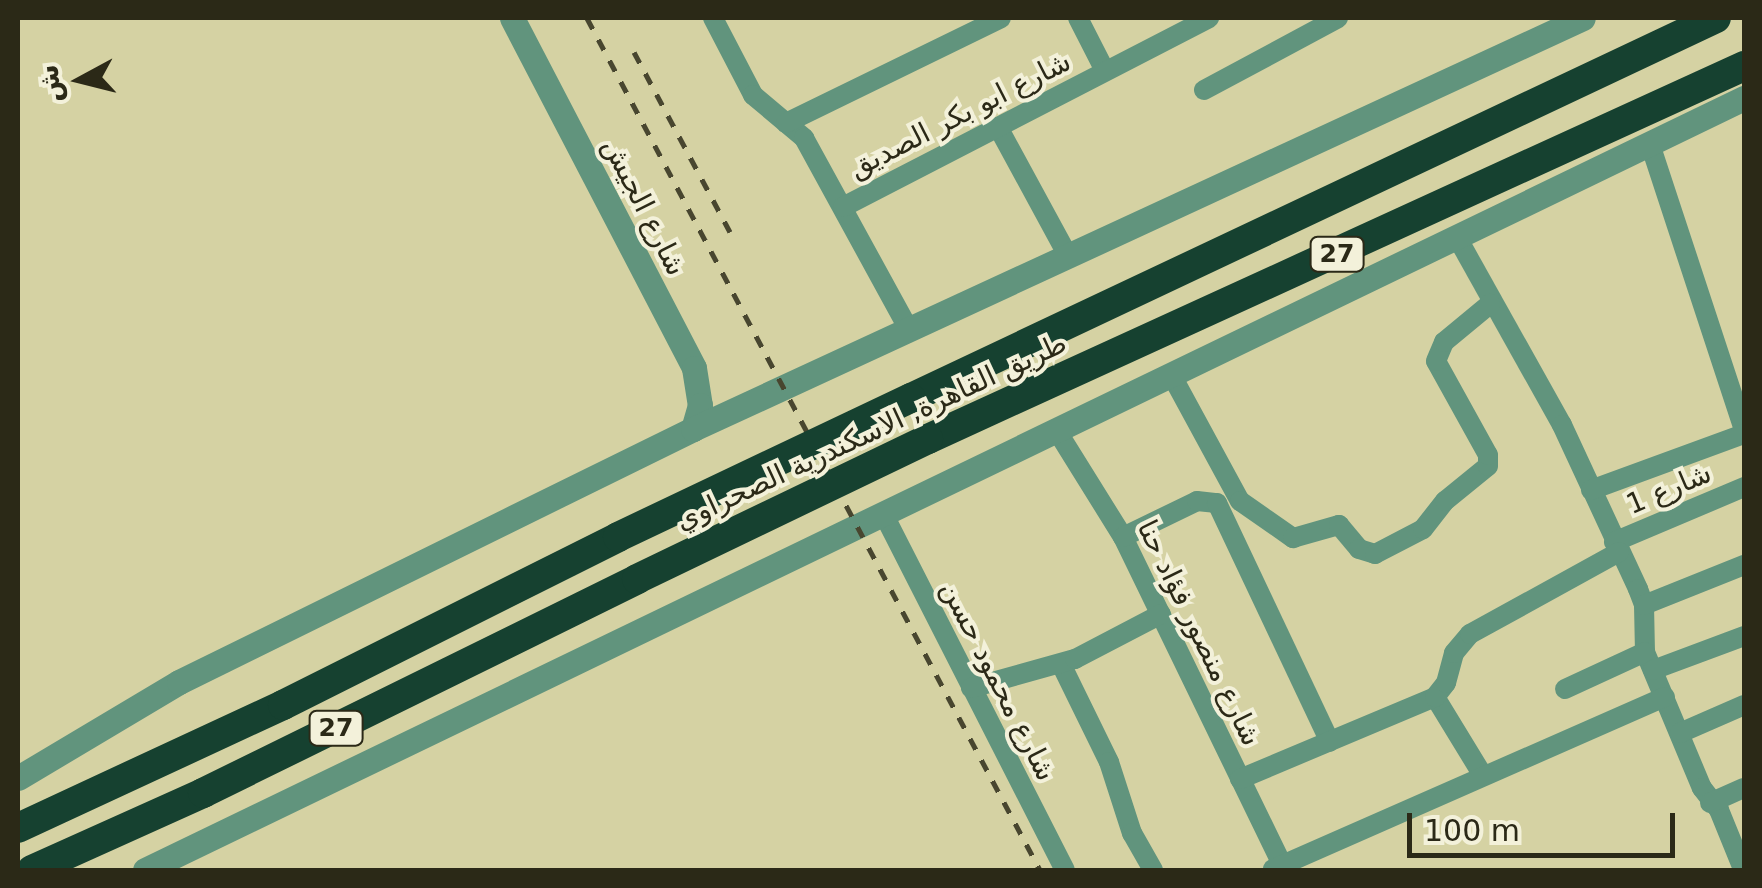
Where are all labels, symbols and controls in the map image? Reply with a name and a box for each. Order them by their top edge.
north arrow [30,30,130,130]
street label: شارع ابو بكر الصديق [844,45,1076,185]
text: ش [31,63,68,105]
street label: شارع الجيش [595,133,693,281]
road number: 27 [1310,234,1364,274]
street label: طريق القاهرة, الاسكندرية الصحراوي [670,326,1072,538]
street label: شارع 1 [1622,456,1716,522]
street label: شارع منصور فؤاد حنا [1130,515,1268,751]
street label: شارع محمود حسن [933,575,1063,787]
road number: 27 [308,708,364,748]
scale bar [1412,793,1680,855]
text: 100 m [1424,813,1520,848]

